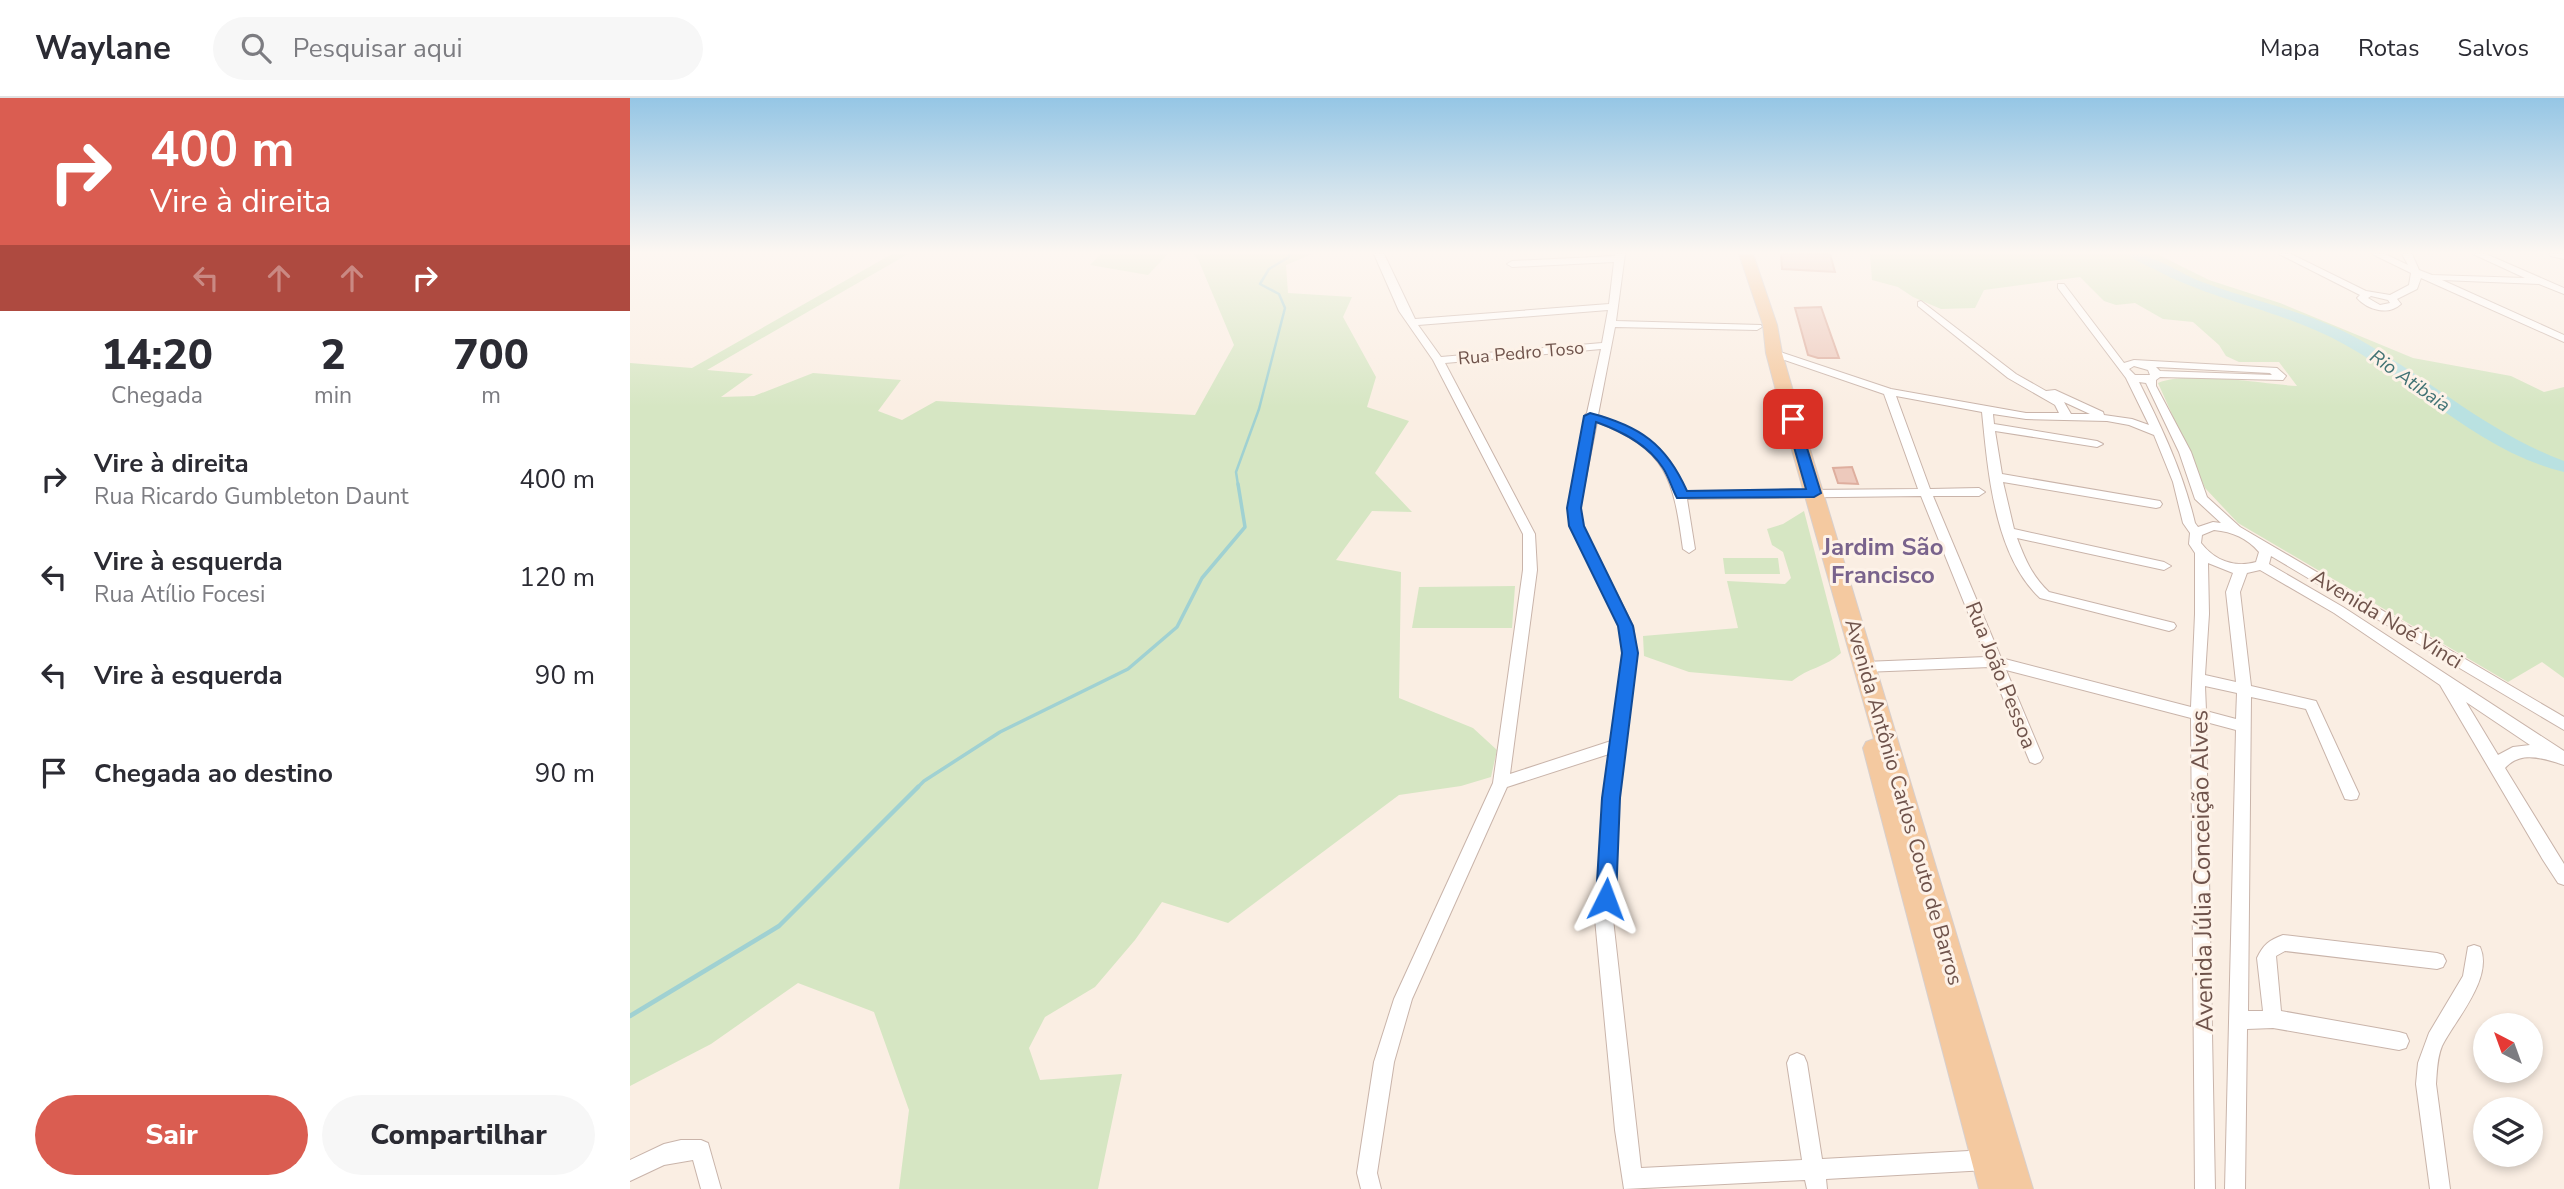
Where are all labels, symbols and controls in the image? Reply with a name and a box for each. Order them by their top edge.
search box [213,17,703,80]
text: Waylane [35,26,171,71]
icon: search [237,29,275,67]
text: Pesquisar aqui [293,31,463,66]
text: Mapa [2260,32,2320,64]
text: Rotas [2358,32,2420,64]
text: Salvos [2458,32,2529,64]
text: 400 m [150,116,294,183]
icon: right [35,126,126,217]
text: Vire à direita [150,180,331,223]
icon: left [187,259,225,297]
icon: ahead [260,259,298,297]
icon: ahead [333,259,371,297]
icon: right [406,259,444,297]
text: 14:20 [101,327,213,384]
text: 2 [320,327,346,384]
text: 700 [453,327,529,384]
street label: Rua Pedro Toso [1457,336,1585,370]
water label: Rio Atibaia [2365,344,2455,418]
text: Chegada [111,380,203,411]
text: min [314,380,352,411]
text: m [481,380,501,411]
pin [1763,389,1823,449]
icon: arrive [1774,400,1812,438]
text: Vire à direita [94,446,249,481]
icon: right [35,460,73,498]
text: 400 m [519,462,595,497]
text: Rua Ricardo Gumbleton Daunt [94,481,409,512]
district label: Jardim São Francisco [1821,531,1944,591]
text: Vire à esquerda [94,544,283,579]
icon: left [35,558,73,596]
text: 120 m [519,560,595,595]
street label: Avenida Noé Vinci [2306,563,2468,675]
text: Rua Atílio Focesi [94,579,265,610]
street label: Rua João Pessoa [1959,597,2043,753]
street label: Avenida Antônio Carlos Couto de Barros [1838,616,1970,988]
icon: left [35,656,73,694]
text: Vire à esquerda [94,658,283,693]
text: 90 m [535,658,595,693]
street label: Avenida Júlia Conceição Alves [2183,710,2221,1032]
icon: arrive [35,754,73,792]
text: Chegada ao destino [94,756,333,791]
text: 90 m [535,756,595,791]
position arrow [1569,862,1643,936]
north arrow [2473,1013,2543,1083]
map controls [2473,1013,2543,1167]
button: Sair [35,1095,308,1175]
button: Compartilhar [322,1095,595,1175]
button: layers [2473,1097,2543,1167]

